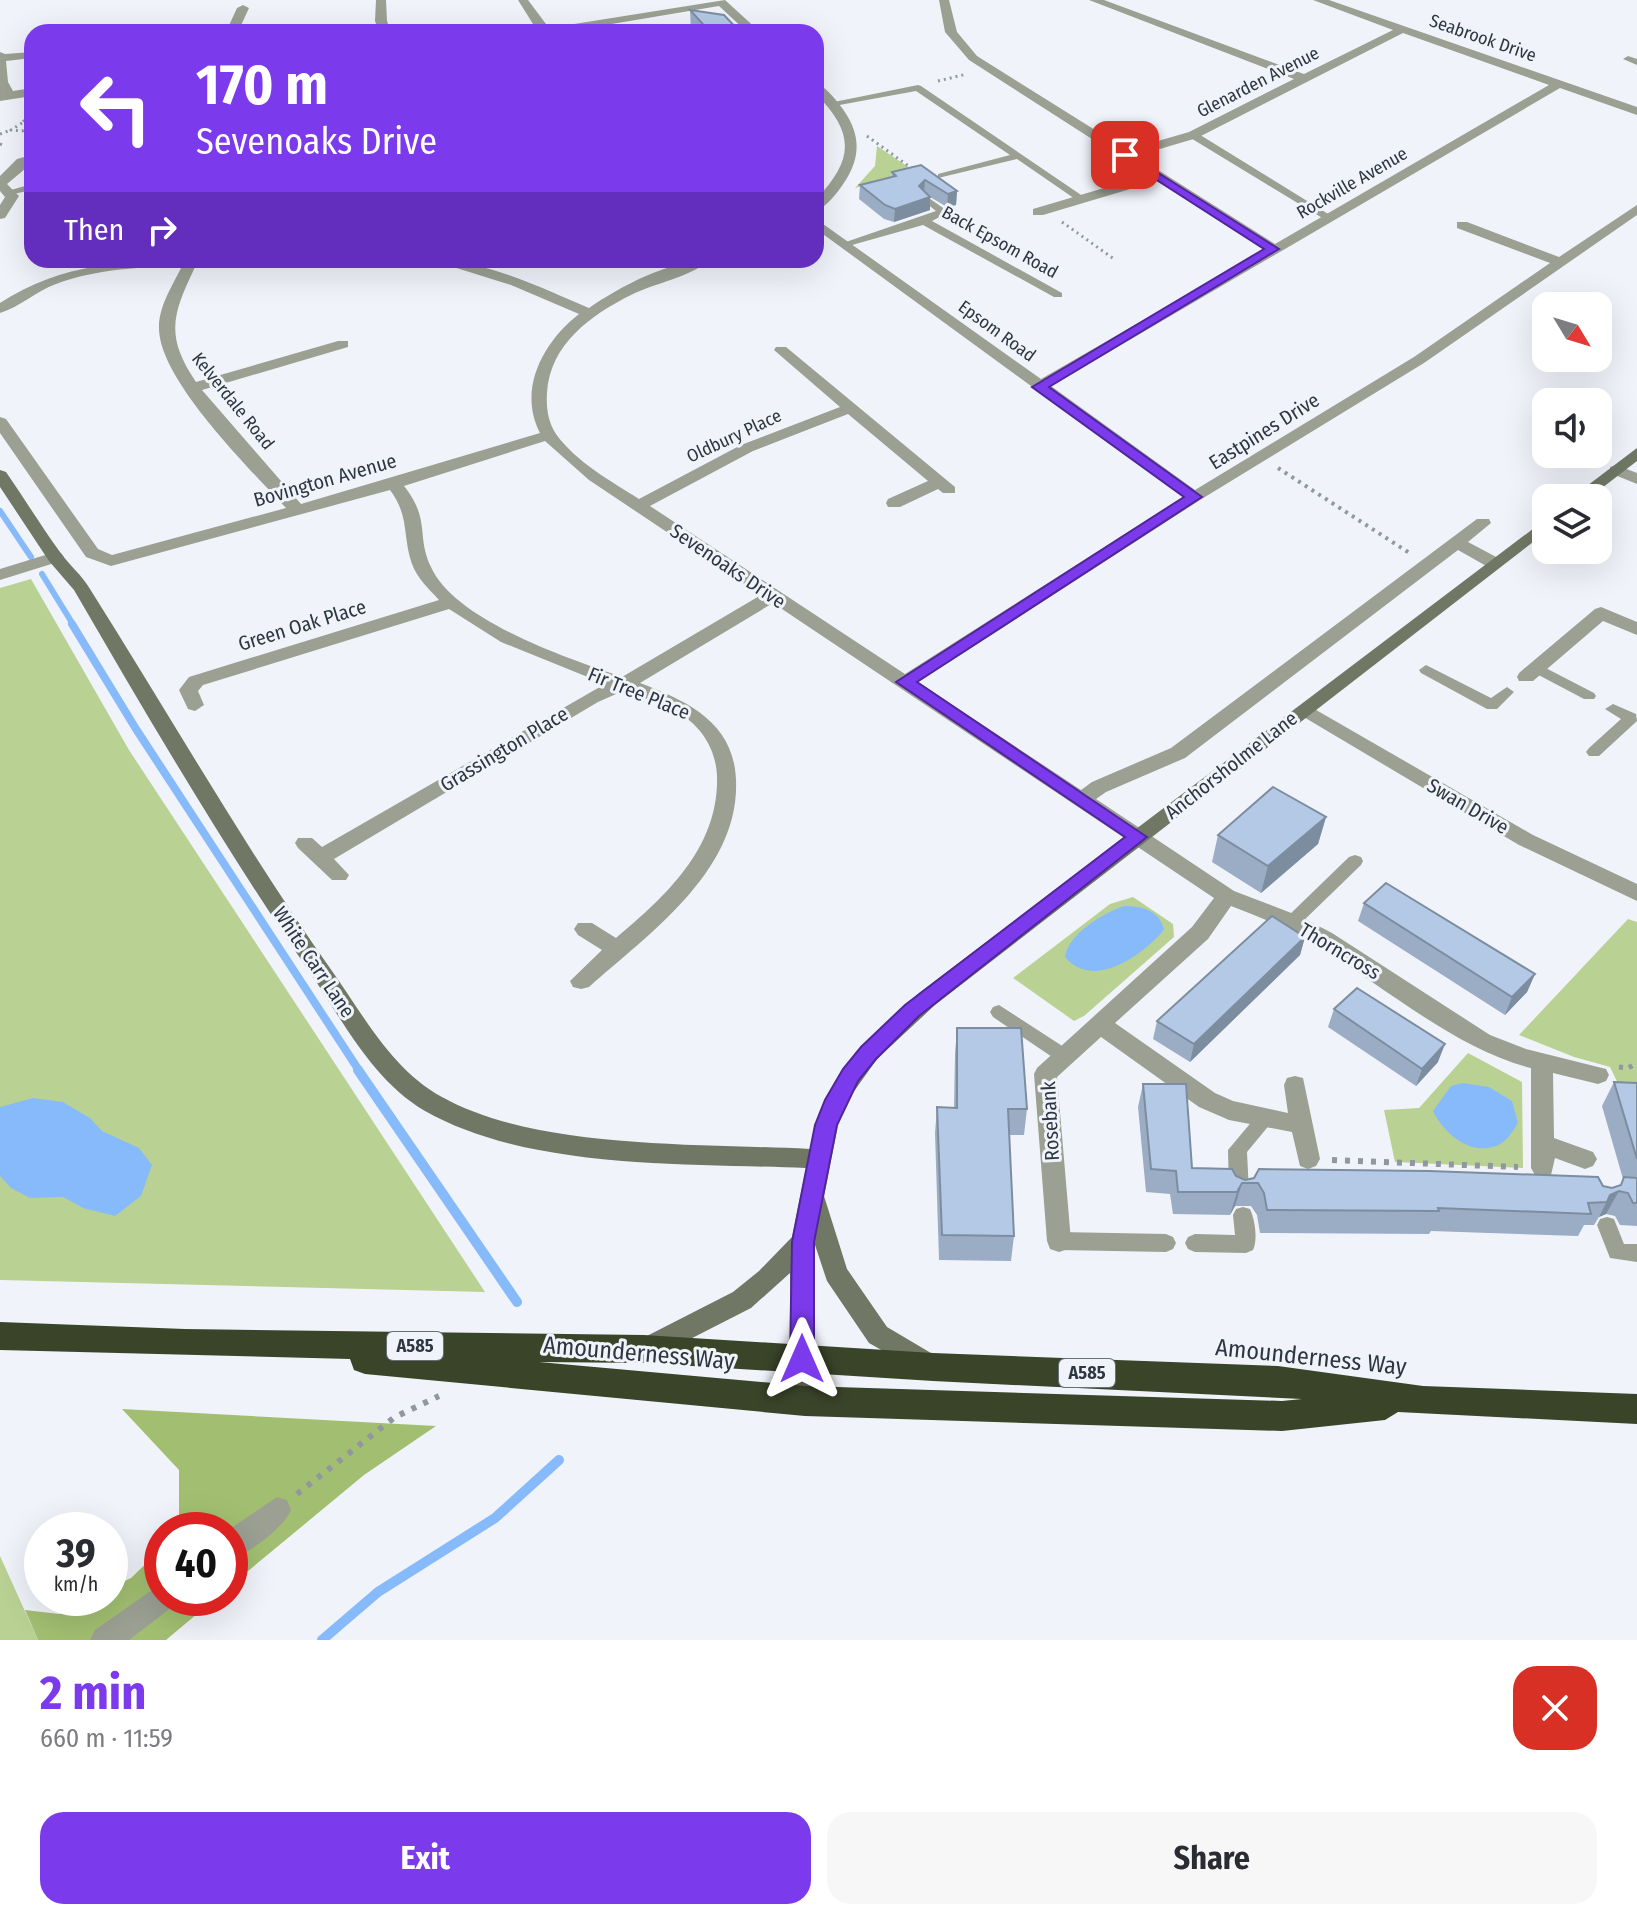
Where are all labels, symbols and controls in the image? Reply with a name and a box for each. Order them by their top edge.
street label: Seabrook Drive [1427,9,1539,67]
street label: Glenarden Avenue [1193,42,1323,122]
text: 170 m [196,52,328,119]
icon: left [64,56,168,160]
text: Sevenoaks Drive [196,120,437,164]
pin [1091,121,1159,189]
icon: arrive [1103,133,1147,177]
street label: Rockville Avenue [1293,142,1411,224]
street label: Back Epsom Road [938,201,1062,283]
icon: right [140,208,184,252]
text: Then [64,212,124,248]
north arrow [1532,292,1612,372]
map controls [1532,292,1612,564]
street label: Epsom Road [954,296,1040,366]
street label: Kelverdale Road [187,348,279,454]
street label: Eastpines Drive [1204,388,1324,474]
button: sound [1532,388,1612,468]
street label: Oldbury Place [683,404,785,468]
street label: Bovington Avenue [251,448,399,512]
button: layers [1532,484,1612,564]
street label: Sevenoaks Drive [666,519,790,613]
street label: Green Oak Place [235,594,369,656]
street label: Fir Tree Place [585,662,693,724]
street label: Grassington Place [436,701,572,797]
street label: Anchorsholme Lane [1160,706,1302,824]
street label: Swan Drive [1423,773,1513,839]
street label: White Carr Lane [268,902,360,1022]
street label: Thorncross [1295,917,1385,985]
street label: Rosebank [1036,1080,1064,1161]
position arrow [760,1317,844,1401]
street label: Amounderness Way [542,1331,736,1375]
road number: A585 [387,1332,443,1360]
street label: Amounderness Way [1214,1333,1408,1381]
road number: A585 [1059,1359,1115,1387]
speed limit sign: 40 [144,1512,248,1616]
text: 39 [56,1530,96,1578]
text: km/h [54,1572,98,1596]
text: 2 min [40,1664,146,1722]
button: close [1513,1666,1597,1750]
text: 660 m · 11:59 [40,1723,173,1754]
button: Exit [40,1812,811,1904]
button: Share [827,1812,1597,1904]

